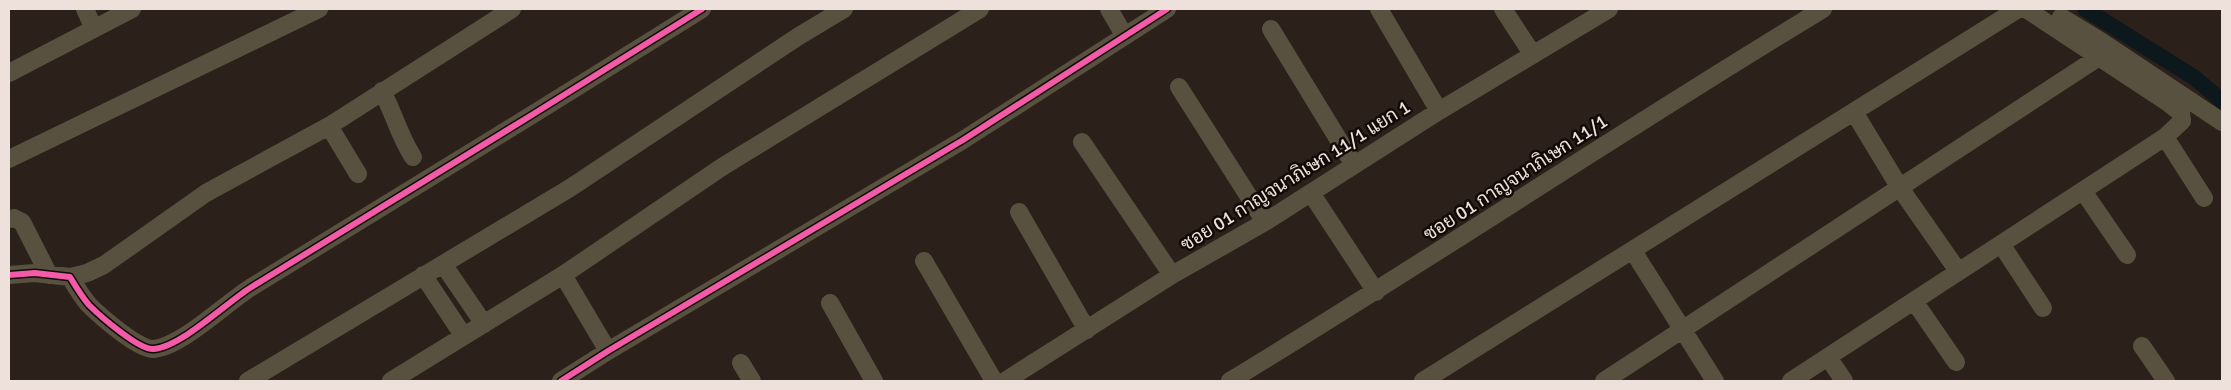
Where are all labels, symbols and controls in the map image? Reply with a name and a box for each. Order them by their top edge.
street label: ซอย 01 กาญจนาภิเษก 11/1 แยก 1 [1176,95,1415,257]
street label: ซอย 01 กาญจนาภิเษก 11/1 [1419,109,1612,246]

